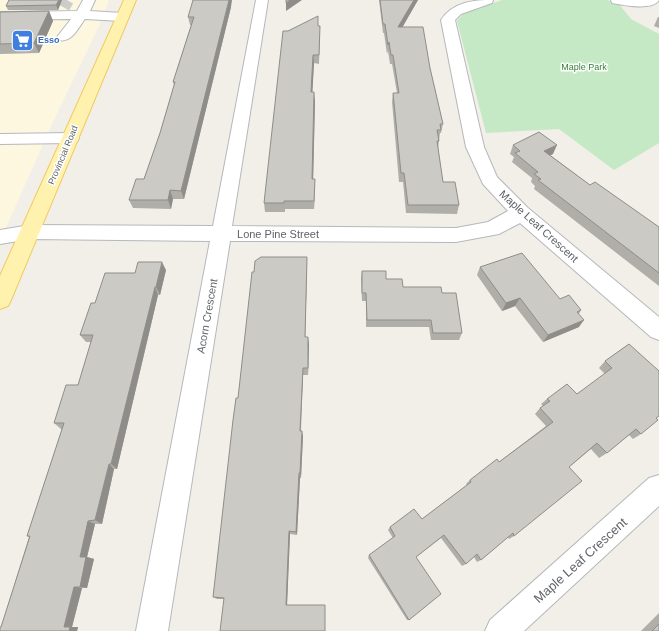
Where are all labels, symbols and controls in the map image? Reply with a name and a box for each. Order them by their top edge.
supermarket icon: Esso [9,27,35,53]
place label: Esso [38,35,60,45]
park label: Maple Park [561,62,607,72]
street label: Provincial Road [46,124,80,186]
street label: Maple Leaf Crescent [497,188,581,264]
street label: Lone Pine Street [237,228,319,240]
street label: Acorn Crescent [195,278,219,354]
street label: Maple Leaf Crescent [531,514,630,606]

